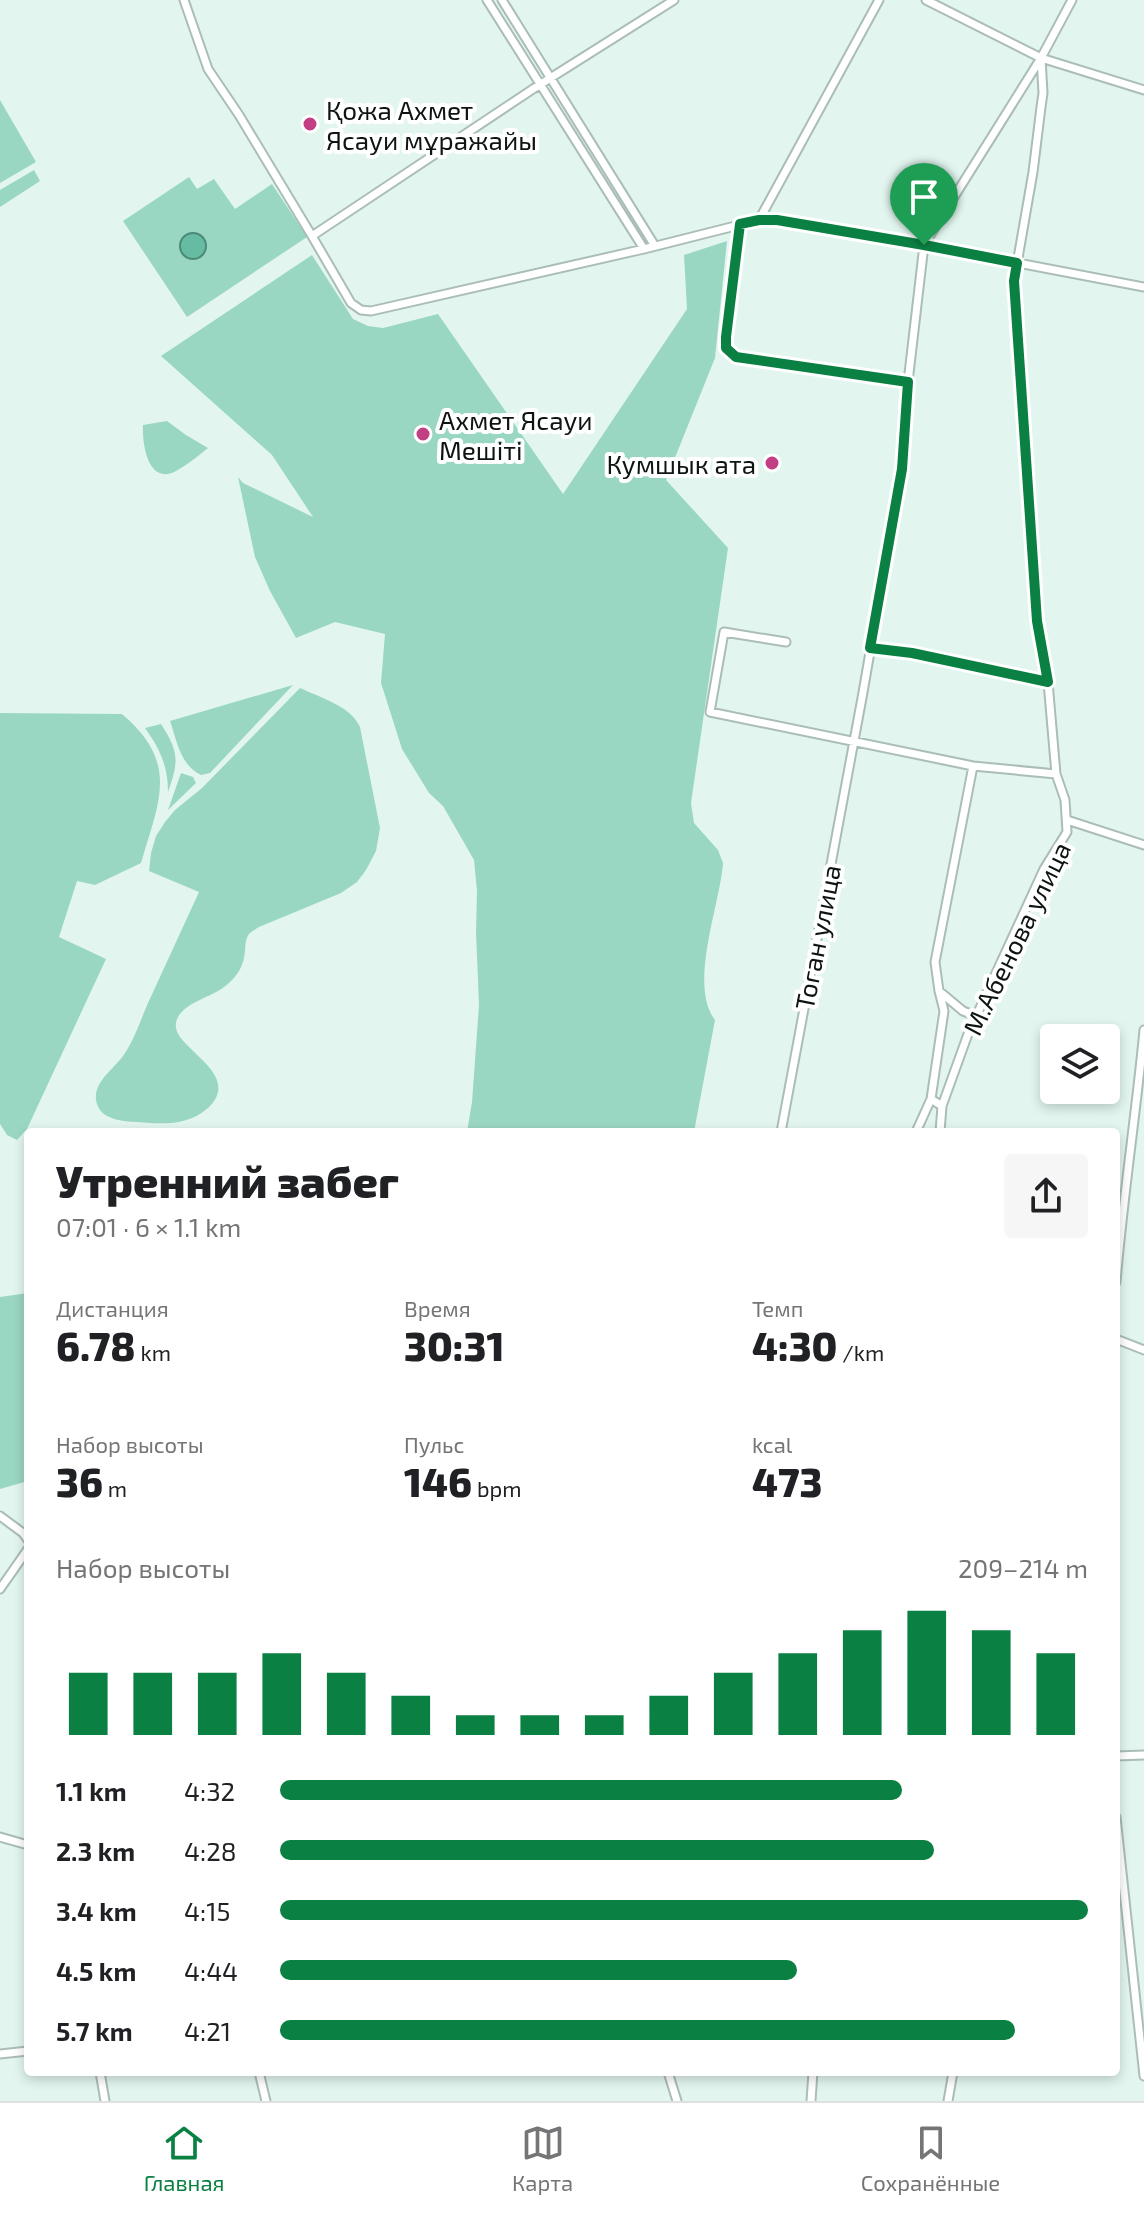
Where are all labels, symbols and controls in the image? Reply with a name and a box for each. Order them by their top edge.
place label: Қожа Ахмет Ясауи мұражайы [326,94,537,156]
marker: Қожа Ахмет Ясауи мұражайы [301,115,319,133]
pin [890,163,958,245]
icon: arrive [902,175,946,219]
place label: Ахмет Ясауи Мешіті [439,404,593,465]
marker: Ахмет Ясауи Мешіті [414,425,432,443]
place label: Кумшык ата [607,448,756,480]
marker: Кумшык ата [763,454,781,472]
street label: М.Абенова улица [956,836,1077,1040]
street label: Тоган улица [788,862,847,1012]
map controls [1040,1024,1120,1104]
button: layers [1040,1024,1120,1104]
text: Утренний забег [56,1154,399,1207]
button: share [1004,1154,1088,1238]
text: 07:01 · 6 × 1.1 km [56,1211,241,1242]
text: Дистанция [56,1295,169,1321]
text: Время [404,1295,471,1321]
text: Темп [752,1295,803,1321]
text: 6.78 [56,1321,136,1369]
text: 30:31 [404,1321,504,1369]
text: 4:30 [752,1321,837,1369]
text: km [136,1339,171,1365]
text: /km [837,1339,884,1365]
text: Набор высоты [56,1431,204,1457]
text: Пульс [404,1431,464,1457]
text: kcal [752,1431,792,1457]
text: 36 [56,1457,103,1505]
text: 146 [404,1457,472,1505]
text: 473 [752,1457,822,1505]
text: m [103,1475,127,1501]
text: bpm [472,1475,521,1501]
text: Набор высоты [56,1552,230,1583]
text: 209–214 m [958,1552,1088,1583]
text: 1.1 km [56,1775,127,1806]
text: 4:32 [184,1775,235,1806]
text: 2.3 km [56,1835,135,1866]
text: 4:28 [184,1835,237,1866]
text: 3.4 km [56,1895,137,1926]
text: 4:15 [184,1895,230,1926]
text: 4.5 km [56,1955,136,1986]
text: 4:44 [184,1955,238,1986]
text: 5.7 km [56,2015,133,2046]
text: 4:21 [184,2015,231,2046]
tab: Главная [144,2121,224,2195]
tab: Карта [512,2121,573,2195]
tab: Сохранённые [861,2121,1000,2195]

